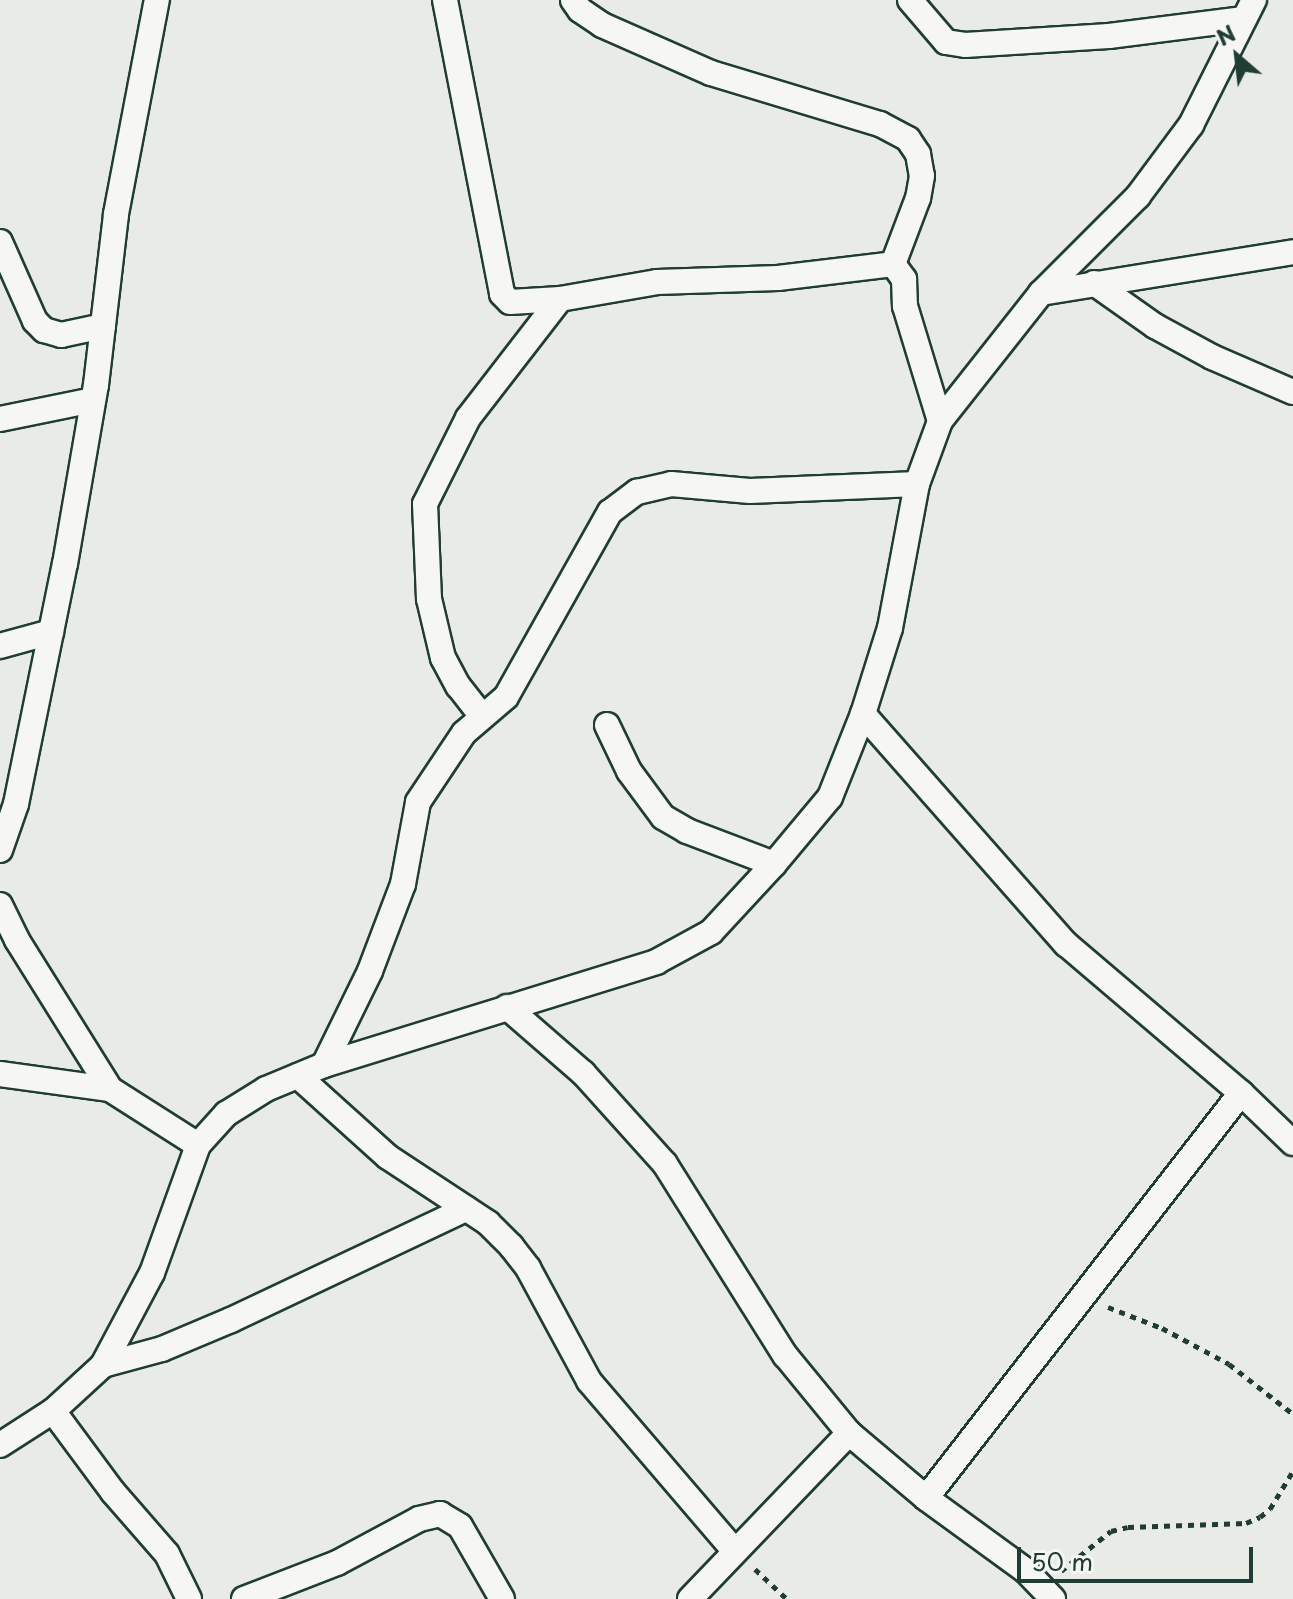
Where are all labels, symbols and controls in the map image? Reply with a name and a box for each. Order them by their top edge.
north arrow [1197,16,1277,96]
text: N [1210,16,1241,53]
scale bar [1021,1531,1257,1581]
text: 50 m [1031,1543,1093,1579]

